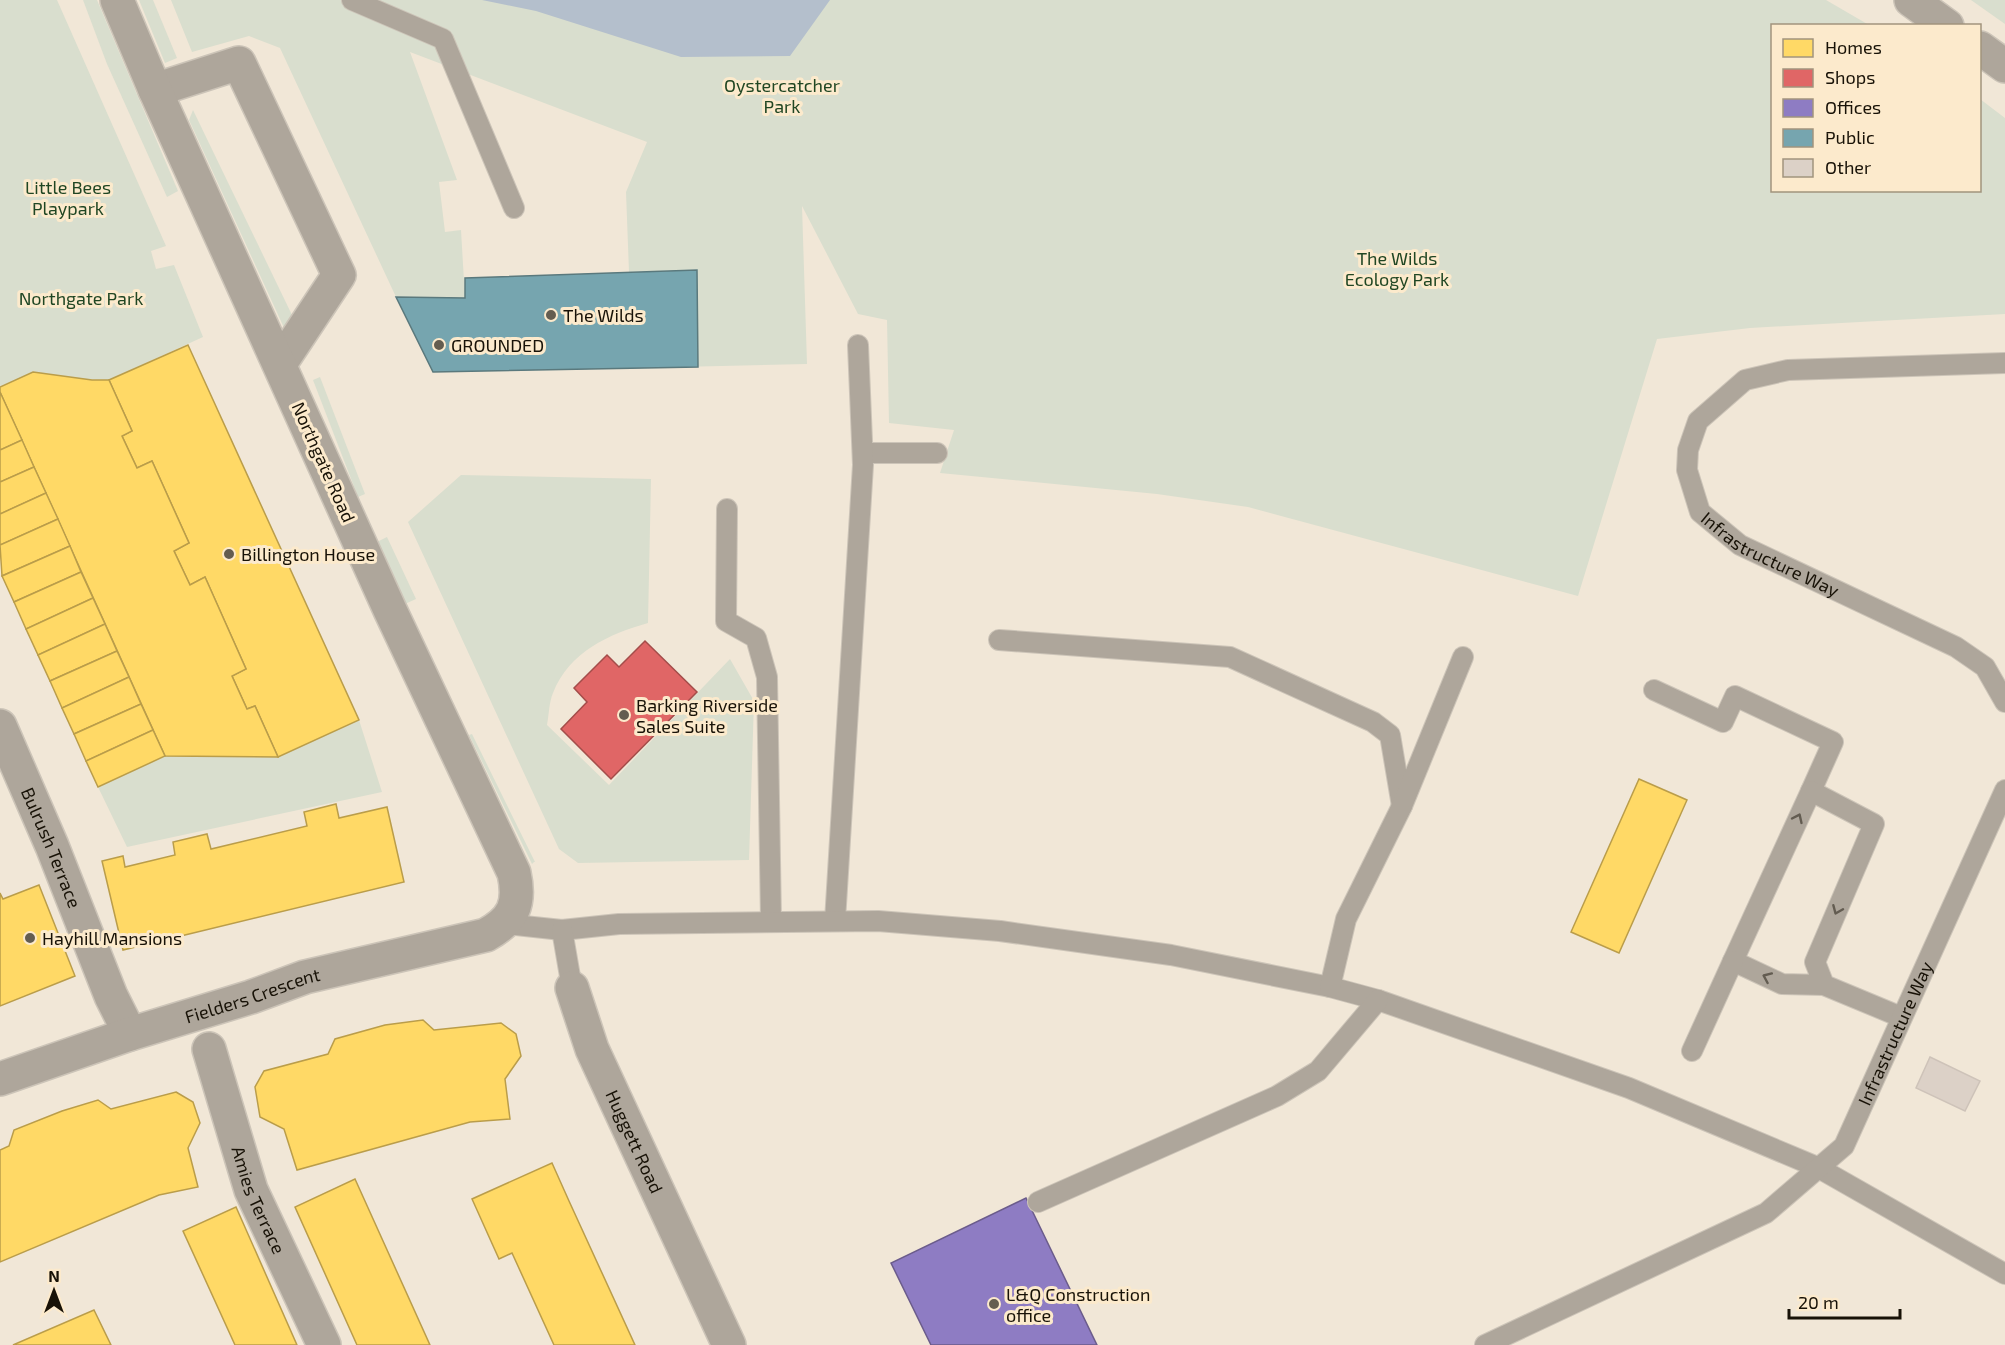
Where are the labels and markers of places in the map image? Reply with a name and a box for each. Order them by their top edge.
place label: The Wilds [563,304,644,326]
marker: The Wilds [544,308,558,322]
place label: GROUNDED [451,334,544,356]
marker: GROUNDED [432,338,446,352]
place label: Billington House [241,543,375,565]
marker: Billington House [222,547,236,561]
place label: Barking Riverside Sales Suite [636,694,778,737]
marker: Barking Riverside Sales Suite [617,708,631,722]
place label: Hayhill Mansions [42,927,182,949]
marker: Hayhill Mansions [23,931,37,945]
place label: L&Q Construction office [1006,1283,1150,1326]
marker: L&Q Construction office [987,1297,1001,1311]

